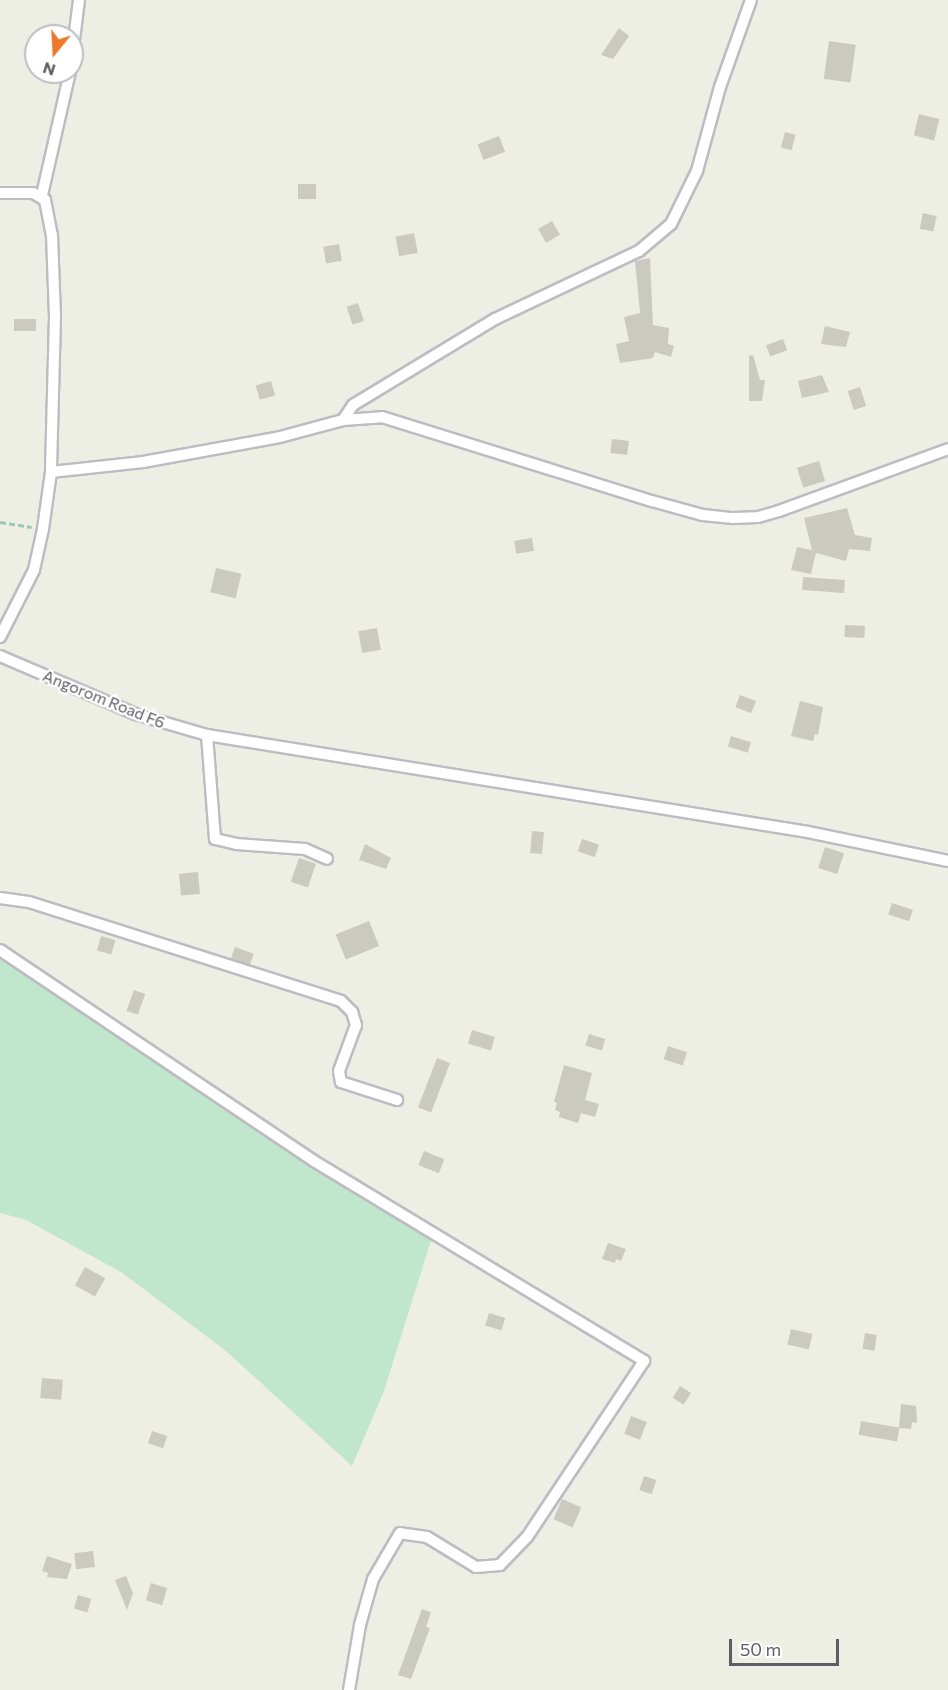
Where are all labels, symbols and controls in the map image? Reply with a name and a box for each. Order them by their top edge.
north arrow [24,24,84,84]
text: N [40,59,58,81]
street label: Angorom Road F6 [40,666,168,732]
scale bar [732,1627,842,1665]
text: 50 m [740,1638,781,1660]

